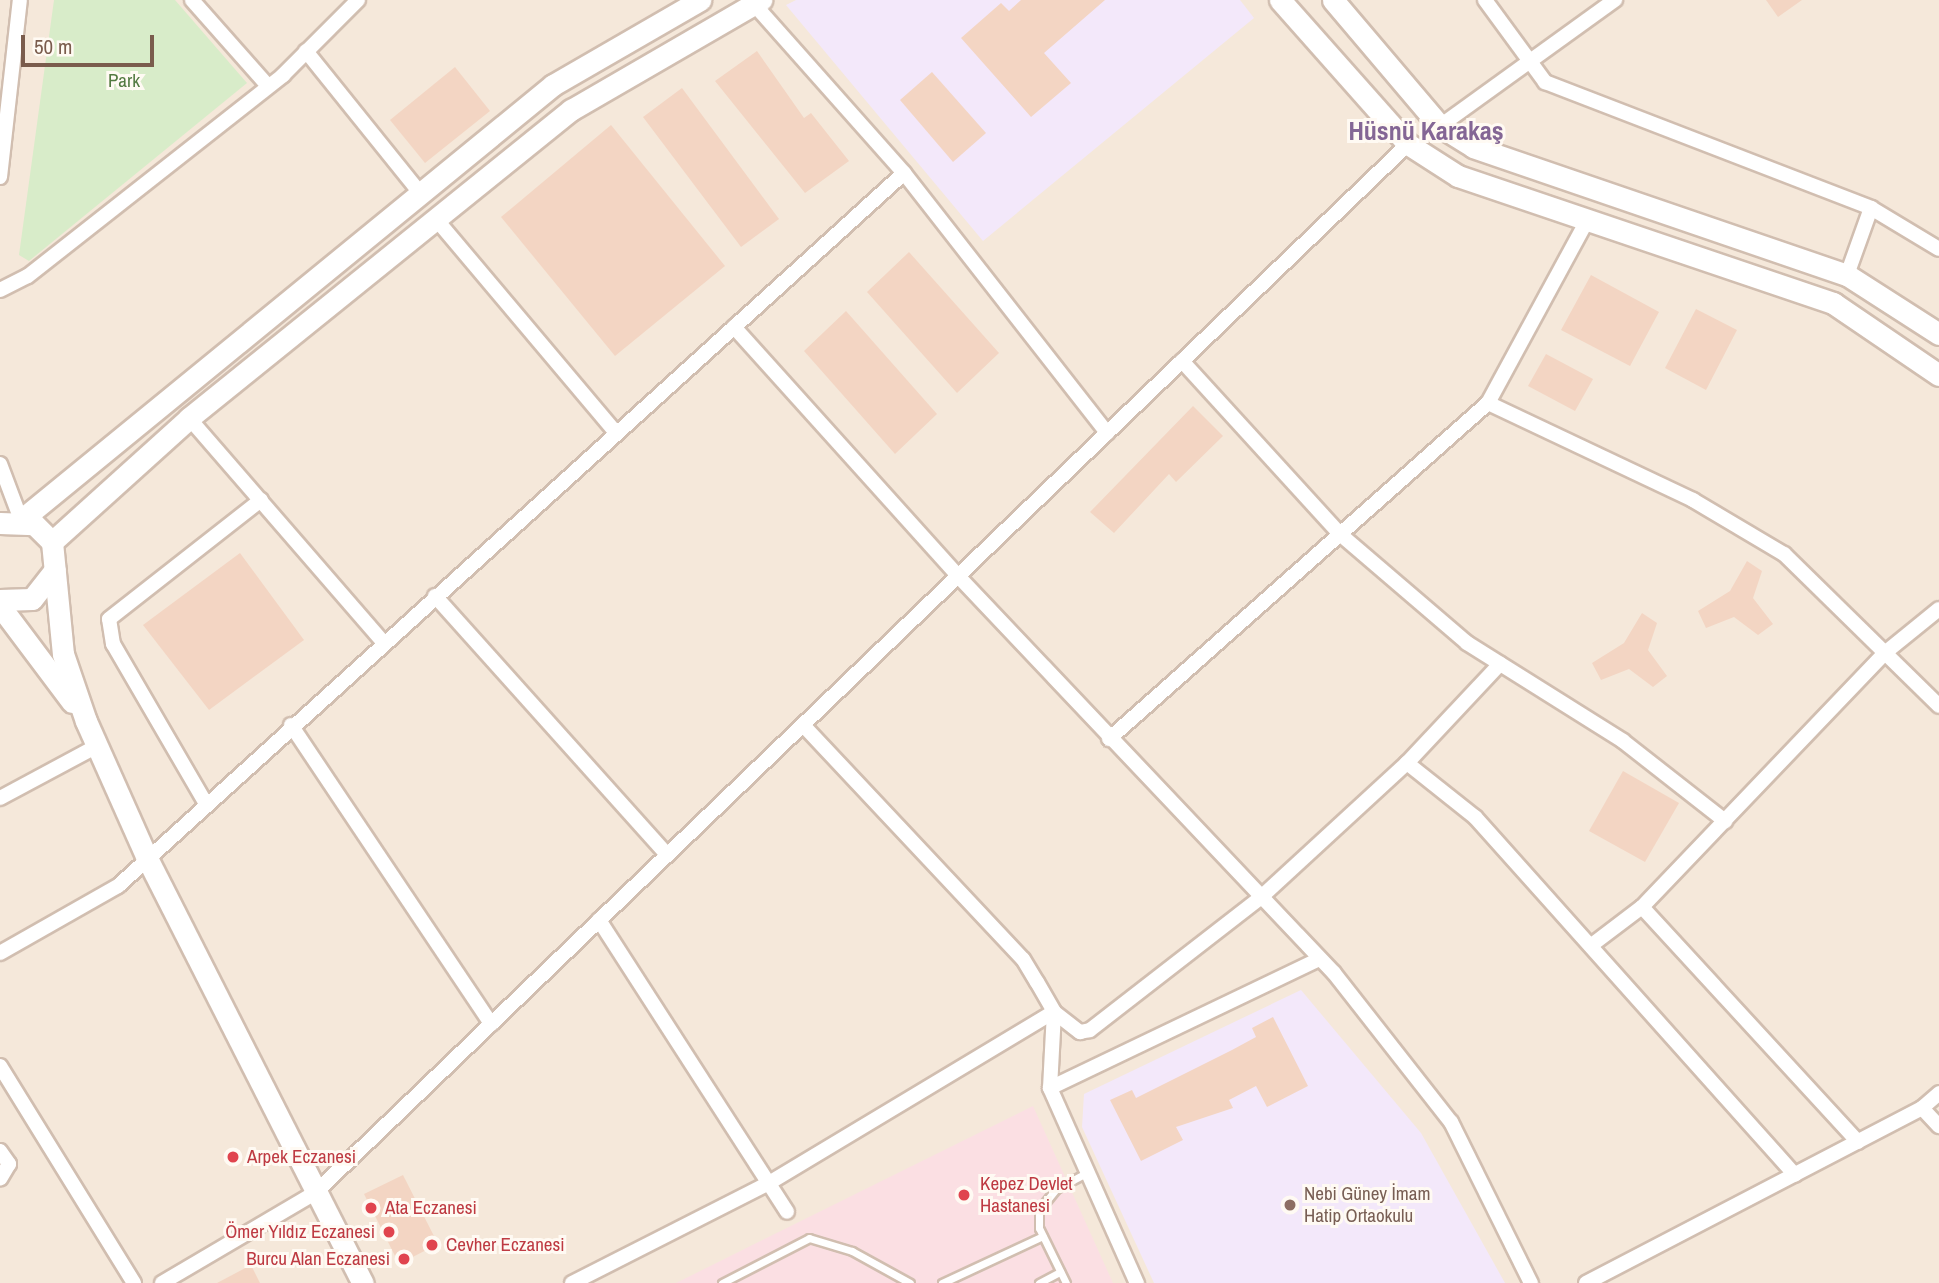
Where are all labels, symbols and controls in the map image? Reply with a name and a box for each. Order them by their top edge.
scale bar [24,21,158,65]
text: 50 m [34,32,72,61]
park label: Park [108,70,140,92]
district label: Hüsnü Karakaş [1348,115,1504,147]
place label: Arpek Eczanesi [247,1146,356,1168]
marker: Arpek Eczanesi [225,1149,241,1165]
place label: Kepez Devlet Hastanesi [980,1173,1073,1217]
place label: Nebi Güney İmam Hatip Ortaokulu [1304,1183,1430,1227]
marker: Kepez Devlet Hastanesi [954,1185,974,1205]
place label: Ata Eczanesi [385,1197,477,1219]
marker: Nebi Güney İmam Hatip Ortaokulu [1282,1197,1298,1213]
marker: Ata Eczanesi [363,1200,379,1216]
place label: Ömer Yıldız Eczanesi [225,1221,375,1243]
marker: Ömer Yıldız Eczanesi [381,1224,397,1240]
place label: Cevher Eczanesi [446,1234,565,1256]
marker: Cevher Eczanesi [424,1237,440,1253]
place label: Burcu Alan Eczanesi [245,1248,390,1270]
marker: Burcu Alan Eczanesi [396,1251,412,1267]

